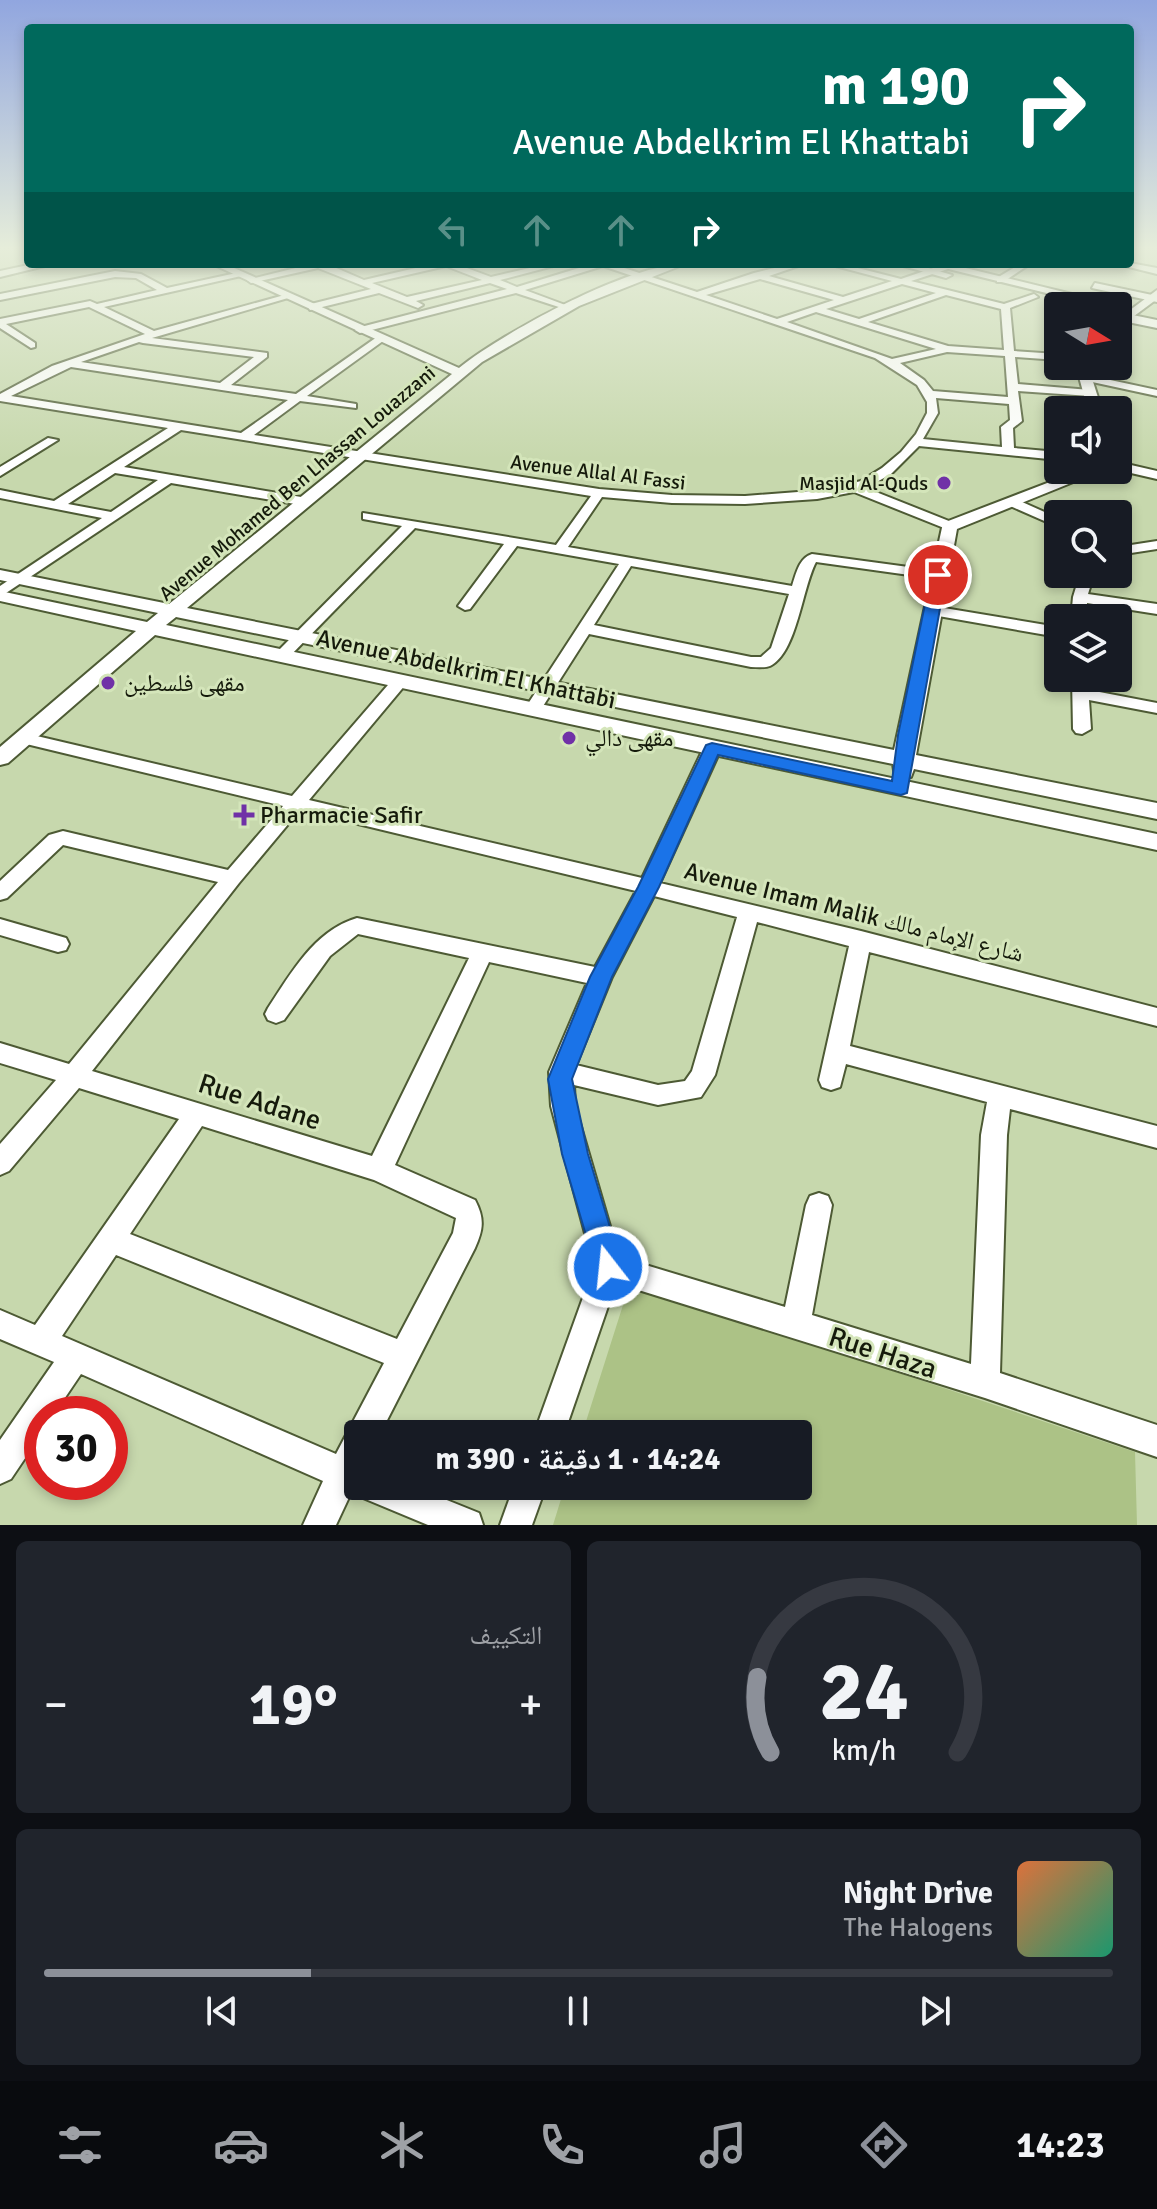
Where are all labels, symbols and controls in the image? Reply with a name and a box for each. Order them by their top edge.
text: 190 m [822,51,970,120]
icon: right [998,56,1102,160]
text: Avenue Abdelkrim El Khattabi [513,120,970,165]
icon: left [431,208,475,252]
icon: ahead [515,208,559,252]
icon: ahead [599,208,643,252]
icon: right [683,208,727,252]
north arrow [1044,292,1132,380]
map controls [1044,292,1132,692]
street label: Avenue Mohamed Ben Lhassan Louazzani [154,360,441,606]
button: sound [1044,396,1132,484]
street label: Avenue Allal Al Fassi [509,449,687,496]
place label: Masjid Al-Quds [799,471,928,496]
marker: Masjid Al-Quds [935,474,953,492]
button: search [1044,500,1132,588]
pin [904,541,972,609]
icon: arrive [916,553,960,597]
button: layers [1044,604,1132,692]
street label: Avenue Abdelkrim El Khattabi [314,623,618,715]
place label: مقهى فلسطين [124,668,245,698]
marker: مقهى فلسطين [99,674,117,692]
place label: مقهى دالي [585,723,673,757]
marker: مقهى دالي [560,729,578,747]
place label: Pharmacie Safir [260,800,423,830]
marker: Pharmacie Safir [235,806,253,824]
street label: Avenue Imam Malik شارع الإمام مالك [681,855,1027,970]
street label: Rue Adane [194,1066,325,1138]
position arrow [566,1225,650,1309]
street label: Rue Haza [824,1320,941,1386]
speed limit sign: 30 [24,1396,128,1500]
text: 14:24 · 1 دقيقة · 390 m [435,1441,721,1478]
text: التكييف [470,1620,543,1652]
text: 24 [819,1641,909,1743]
text: 19° [249,1668,338,1742]
text: − [44,1678,68,1732]
text: + [519,1678,543,1732]
text: km/h [831,1733,896,1768]
text: Night Drive [843,1875,993,1912]
text: The Halogens [843,1912,993,1944]
icon: previous [200,1989,244,2033]
icon: pause [556,1989,600,2033]
icon: next [913,1989,957,2033]
icon: filters [52,2117,108,2173]
icon: car [213,2117,269,2173]
icon: climate [374,2117,430,2173]
icon: phone [534,2117,590,2173]
icon: music [695,2117,751,2173]
icon: directions [856,2117,912,2173]
text: 14:23 [1016,2123,1105,2168]

